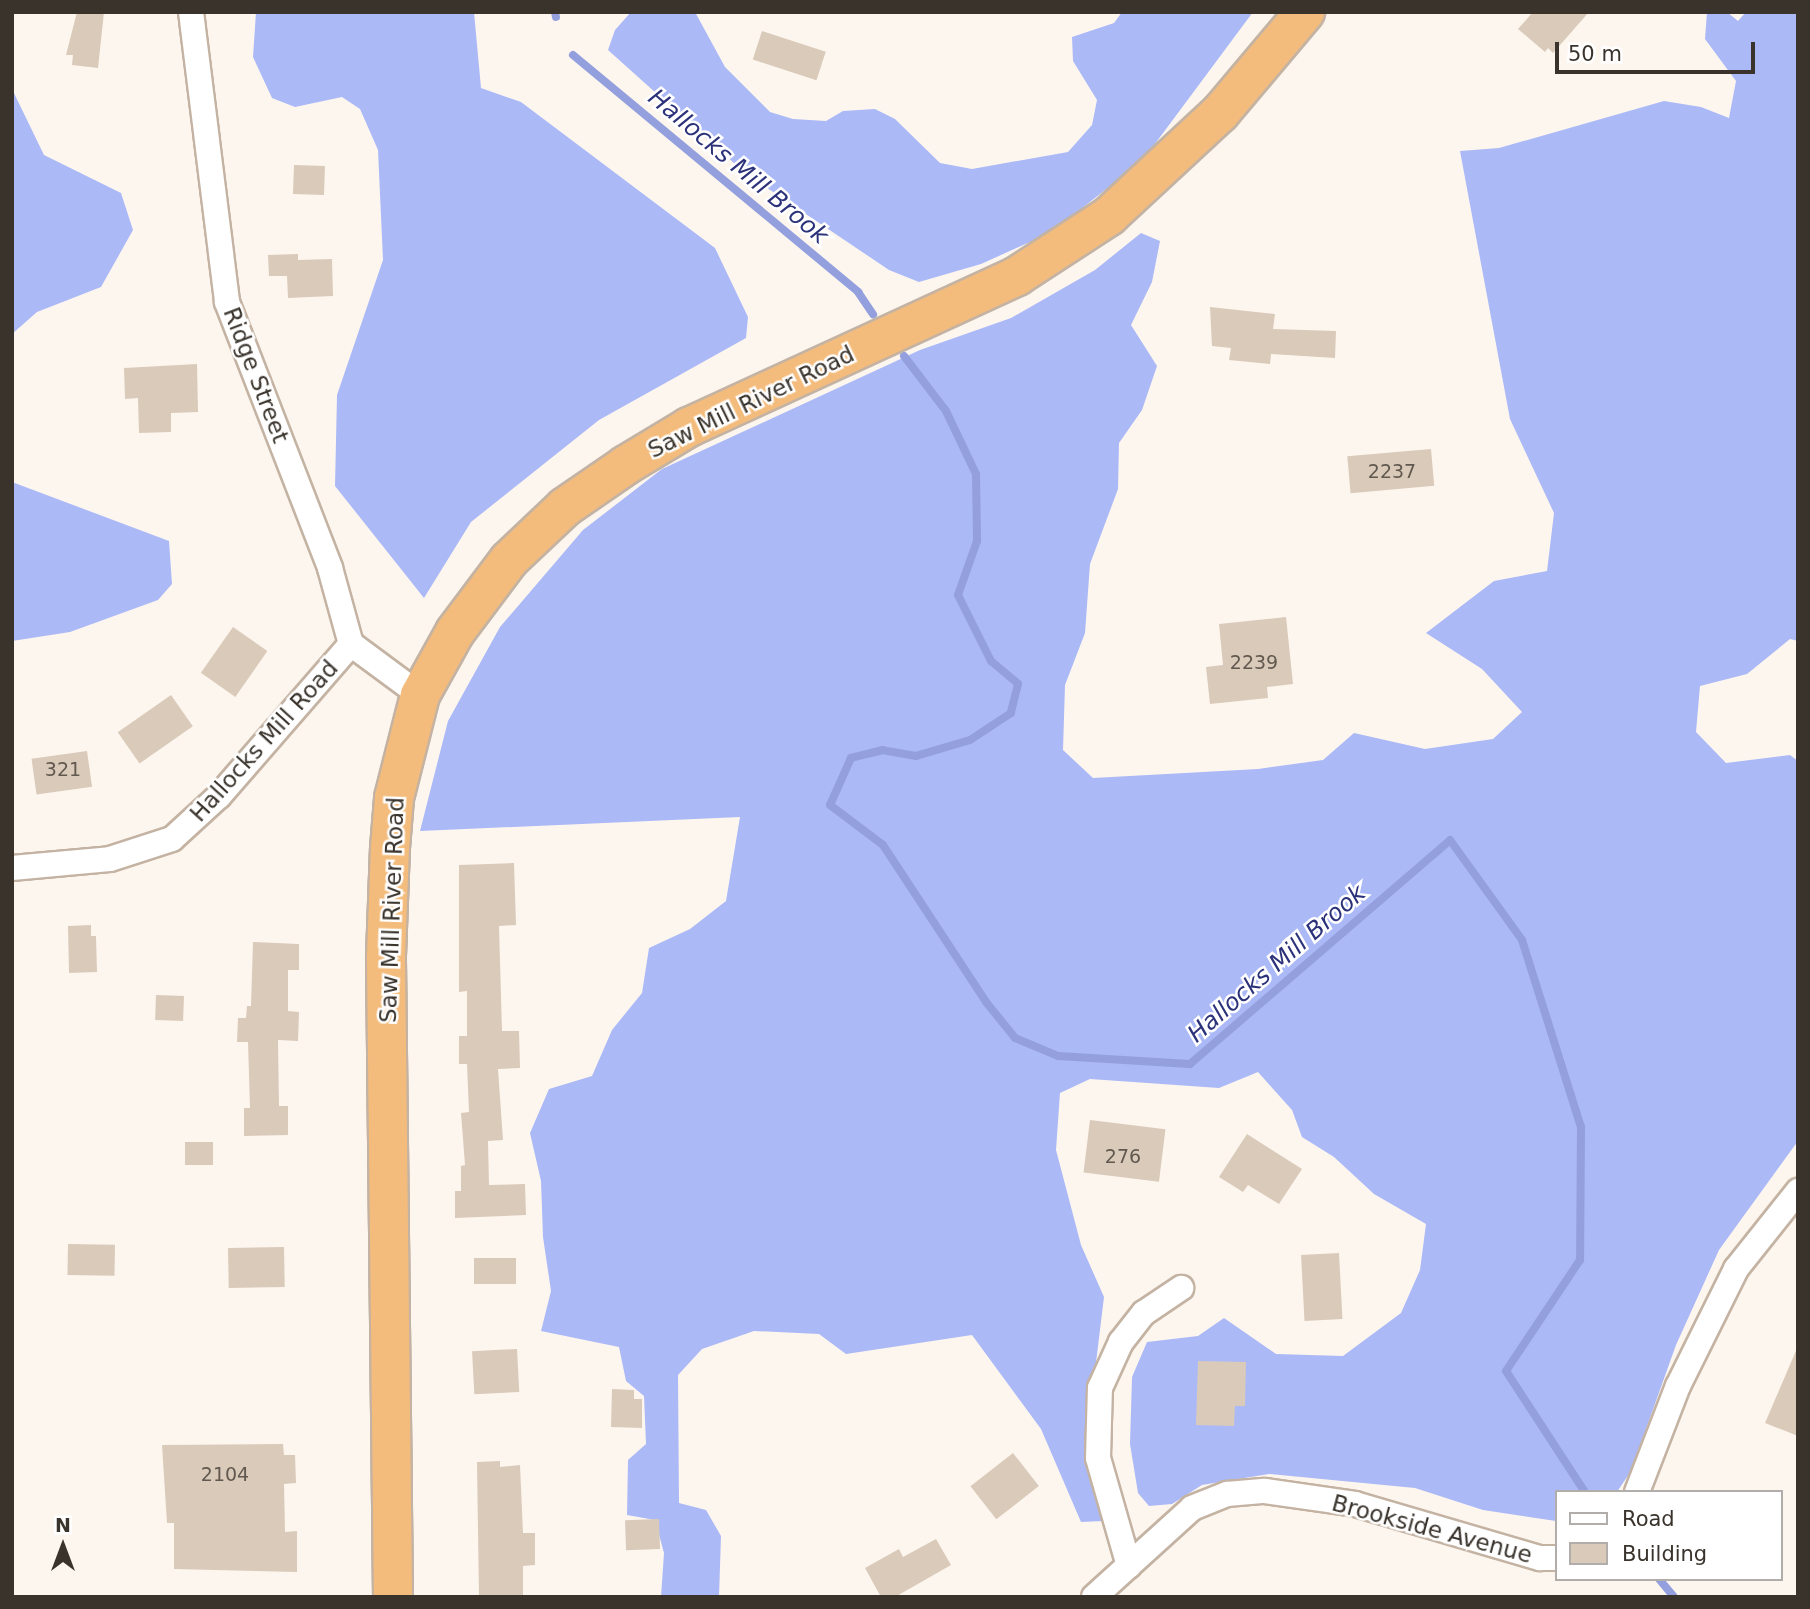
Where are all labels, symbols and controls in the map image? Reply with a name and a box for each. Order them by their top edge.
scale bar [1558,28,1758,72]
text: 50 m [1568,42,1622,66]
water label: Hallocks Mill Brook [642,83,834,251]
street label: Ridge Street [218,303,294,447]
street label: Saw Mill River Road [643,340,859,464]
house number: 2237 [1368,461,1416,483]
house number: 2239 [1230,652,1278,674]
street label: Hallocks Mill Road [184,655,344,827]
house number: 321 [45,759,81,781]
street label: Saw Mill River Road [374,797,410,1023]
water label: Hallocks Mill Brook [1182,879,1372,1049]
house number: 276 [1105,1146,1141,1168]
house number: 2104 [201,1464,249,1486]
street label: Brookside Avenue [1329,1489,1535,1569]
legend [1554,1490,1782,1581]
text: Road [1622,1507,1675,1531]
north arrow [28,1511,98,1581]
text: N [55,1514,71,1536]
text: Building [1622,1542,1707,1566]

